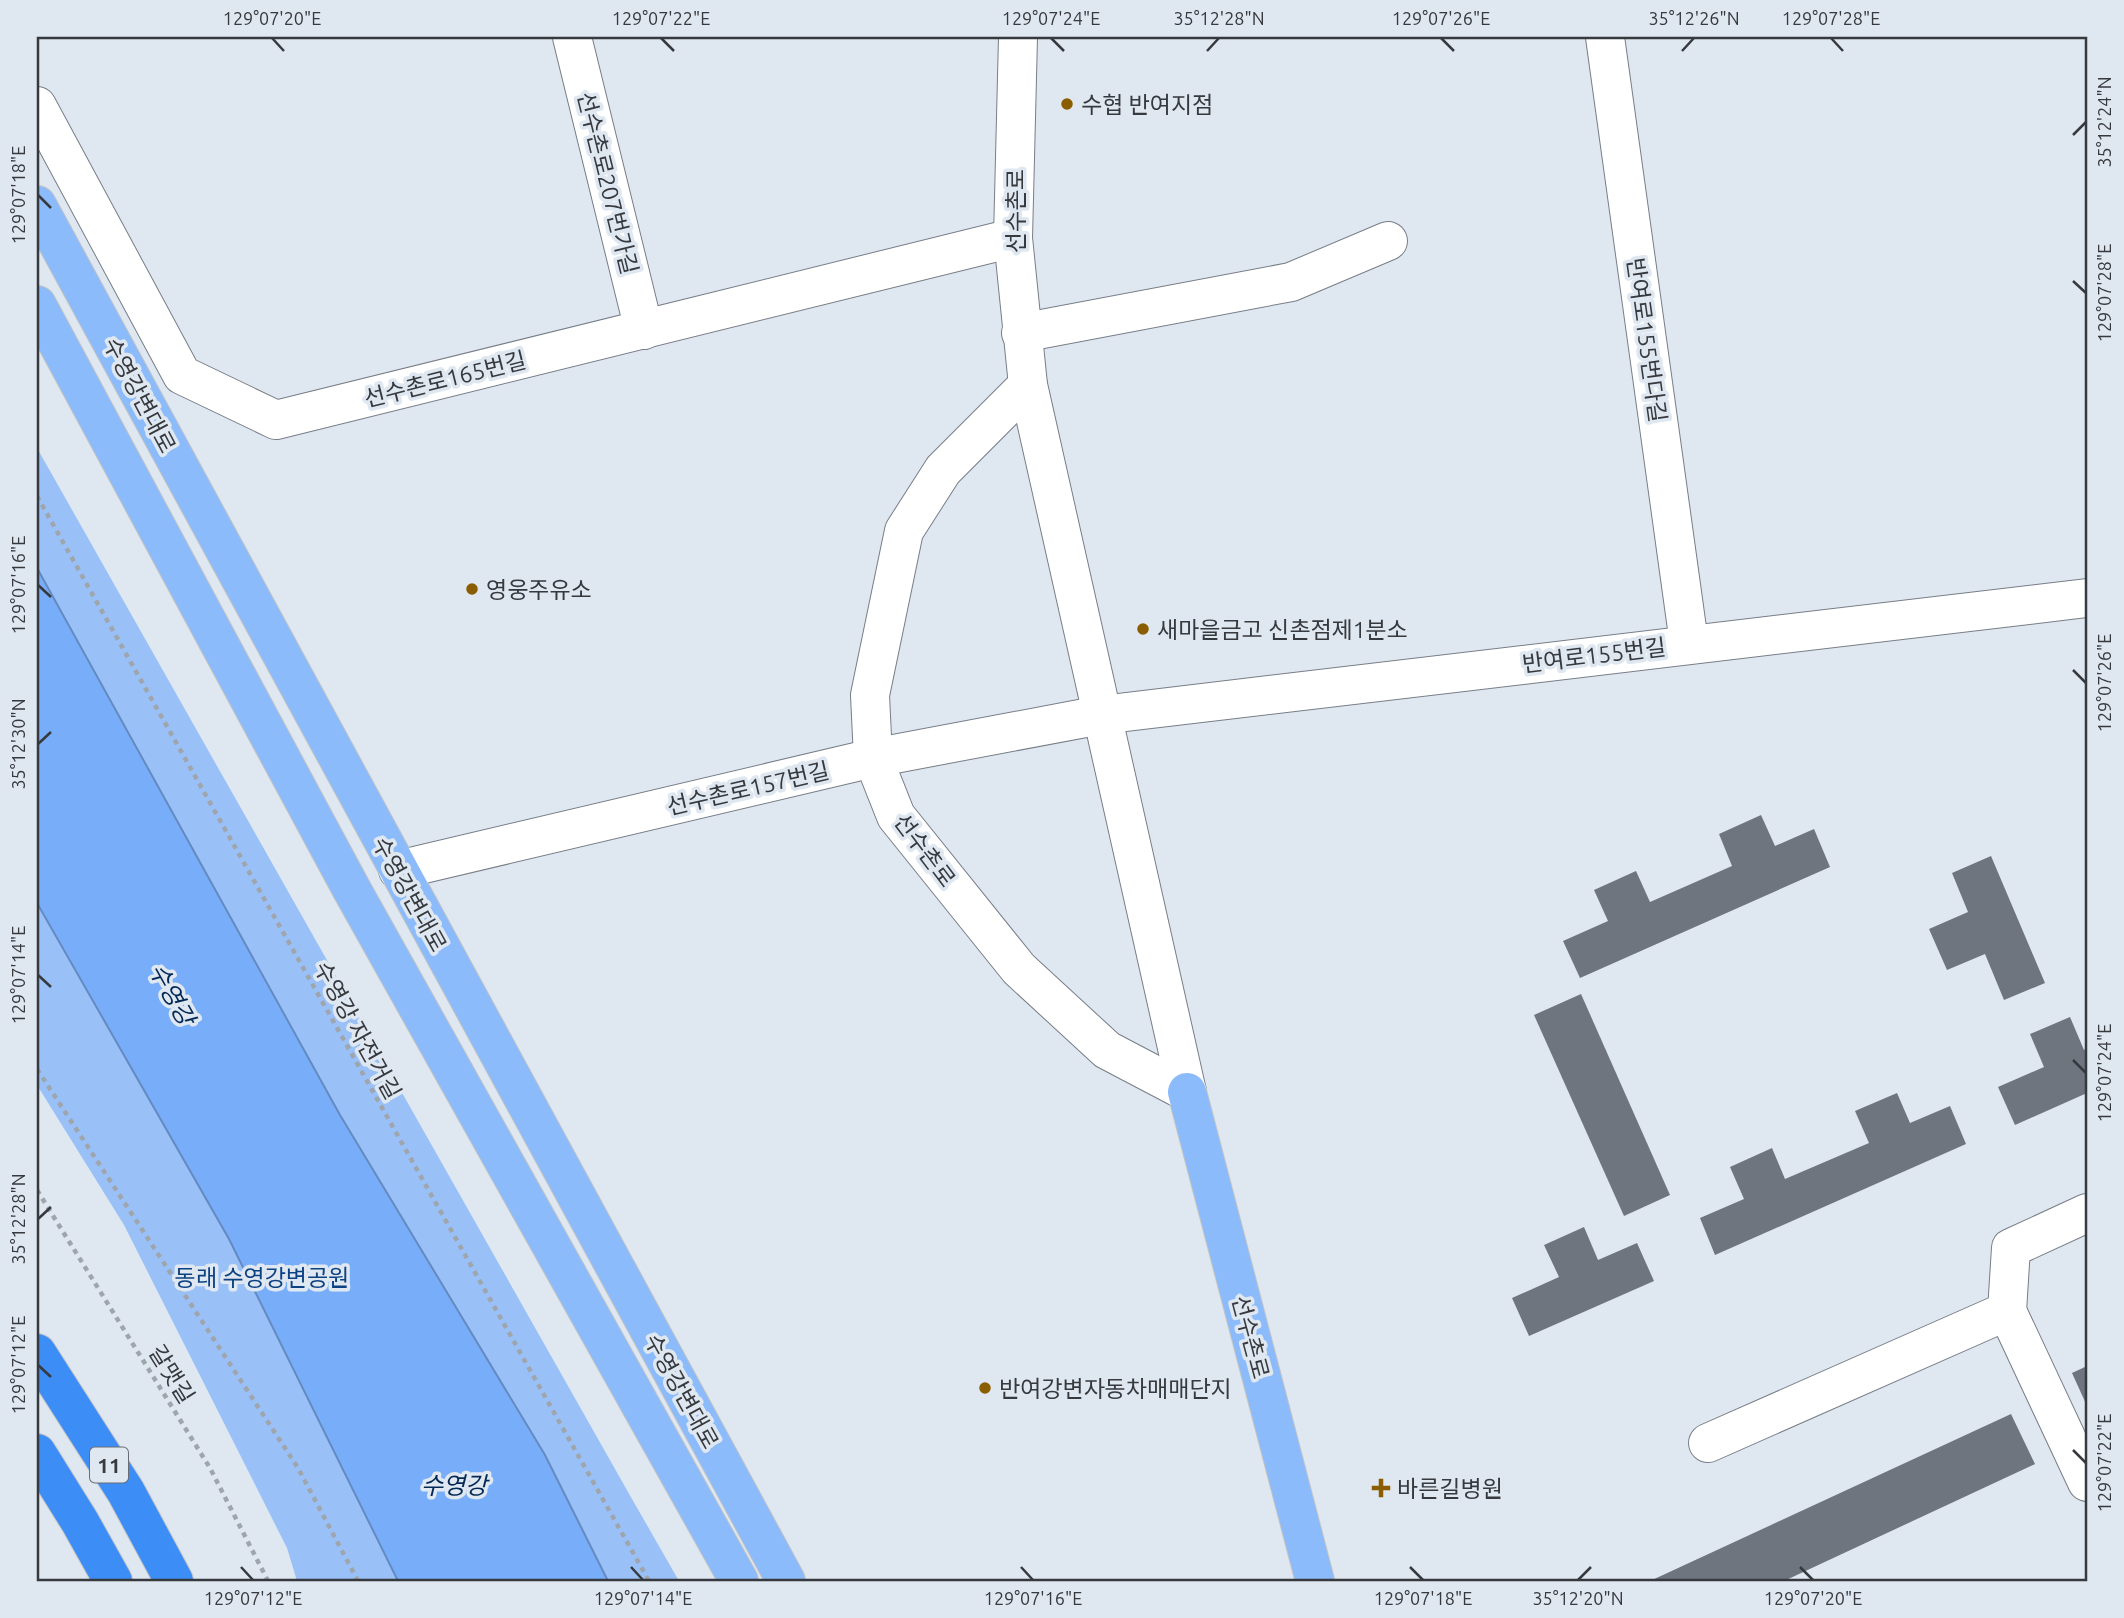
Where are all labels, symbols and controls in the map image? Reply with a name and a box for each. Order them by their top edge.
text: 129°07'20"E [223,8,321,28]
text: 129°07'22"E [612,8,710,28]
text: 129°07'24"E [1002,8,1100,28]
text: 35°12'28"N [1173,8,1265,28]
text: 129°07'26"E [1392,8,1490,28]
text: 35°12'26"N [1648,8,1740,28]
text: 129°07'28"E [1782,8,1880,28]
text: 35°12'24"N [2094,76,2114,168]
street label: 선수촌로207번가길 [573,89,643,277]
place label: 수협 반여지점 [1081,92,1213,117]
marker: 수협 반여지점 [1059,96,1075,112]
text: 129°07'18"E [8,146,28,244]
street label: 선수촌로 [1003,169,1028,253]
text: 129°07'28"E [2094,244,2114,342]
street label: 반여로155번다길 [1623,256,1671,424]
street label: 수영강변대로 [99,333,181,457]
street label: 선수촌로165번길 [361,347,529,411]
text: 129°07'16"E [8,536,28,634]
place label: 영웅주유소 [486,577,592,602]
marker: 영웅주유소 [464,581,480,597]
place label: 새마을금고 신촌점제1분소 [1157,617,1408,642]
marker: 새마을금고 신촌점제1분소 [1135,621,1151,637]
street label: 반여로155번길 [1521,634,1667,676]
text: 129°07'26"E [2094,634,2114,732]
text: 35°12'30"N [8,698,28,790]
street label: 선수촌로157번길 [664,757,832,819]
street label: 선수촌로 [890,809,960,891]
street label: 수영강변대로 [368,832,452,956]
text: 129°07'14"E [8,926,28,1024]
street label: 수영강 자전거길 [310,957,406,1103]
water label: 수영강 [144,958,201,1032]
text: 129°07'24"E [2094,1024,2114,1122]
text: 35°12'28"N [8,1173,28,1265]
park label: 동래 수영강변공원 [175,1265,349,1290]
street label: 선수촌로 [1228,1293,1274,1381]
text: 129°07'12"E [8,1316,28,1414]
street label: 수영강변대로 [640,1329,724,1453]
street label: 갈맷길 [145,1340,199,1408]
place label: 반여강변자동차매매단지 [999,1376,1232,1401]
marker: 반여강변자동차매매단지 [977,1380,993,1396]
text: 129°07'22"E [2094,1414,2114,1512]
road number: 11 [90,1448,128,1482]
water label: 수영강 [421,1472,490,1499]
place label: 바른길병원 [1397,1476,1503,1501]
marker: 바른길병원 [1371,1478,1391,1498]
text: 129°07'12"E [204,1588,302,1608]
text: 129°07'14"E [594,1588,692,1608]
text: 129°07'16"E [984,1588,1082,1608]
text: 129°07'18"E [1374,1588,1472,1608]
text: 35°12'20"N [1532,1588,1624,1608]
text: 129°07'20"E [1764,1588,1862,1608]

